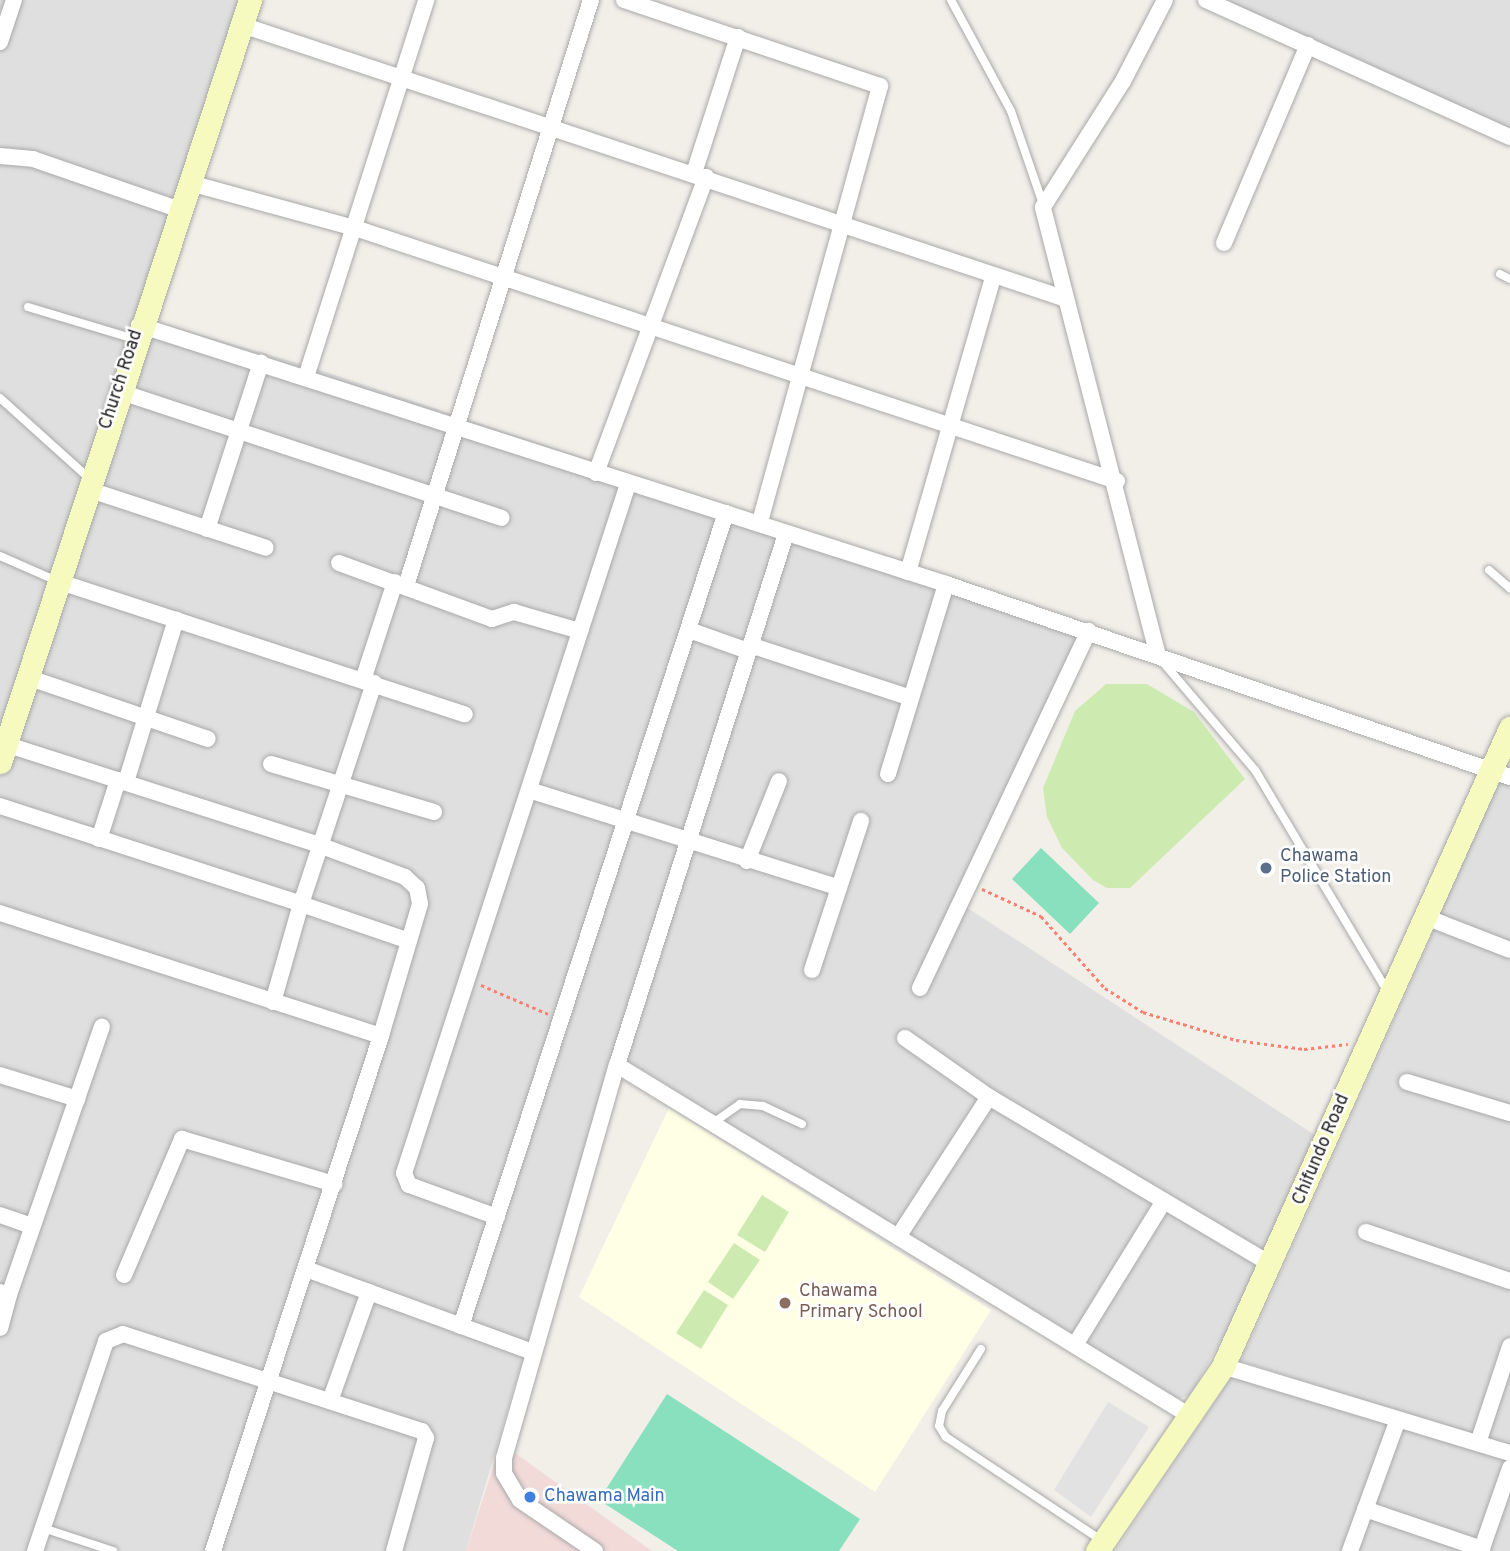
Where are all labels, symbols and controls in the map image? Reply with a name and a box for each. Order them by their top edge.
street label: Church Road [96,327,148,433]
place label: Chawama Police Station [1280,847,1391,890]
marker: Chawama Police Station [1258,860,1274,876]
street label: Chifundo Road [1289,1091,1355,1209]
place label: Chawama Primary School [799,1282,923,1324]
marker: Chawama Primary School [777,1295,793,1311]
place label: Chawama Main [544,1486,665,1508]
marker: Chawama Main [522,1489,538,1505]

